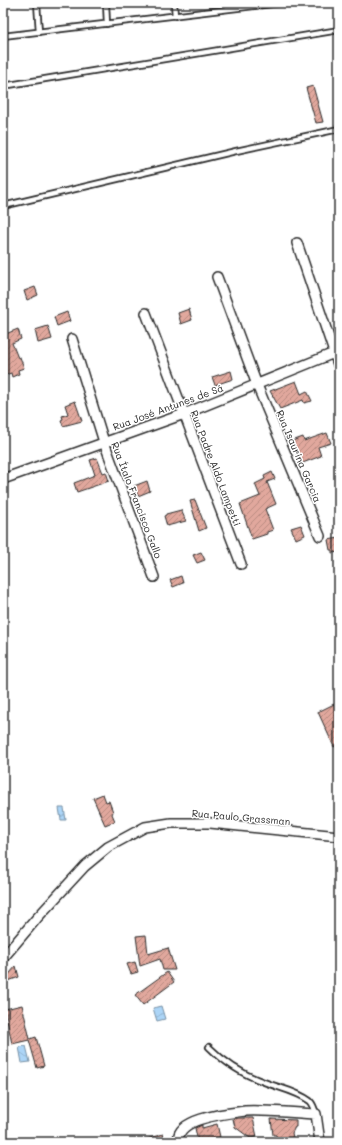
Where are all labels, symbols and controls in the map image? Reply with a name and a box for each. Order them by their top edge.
street label: Rua José Antunes de Sá [111,380,225,434]
street label: Rua Padre Aldo Lampetti [187,408,245,528]
street label: Rua Isaurina Garcia [273,408,325,504]
street label: Rua Ítalo Francisco Gallo [108,440,166,560]
street label: Rua Paulo Grassman [191,806,291,828]

